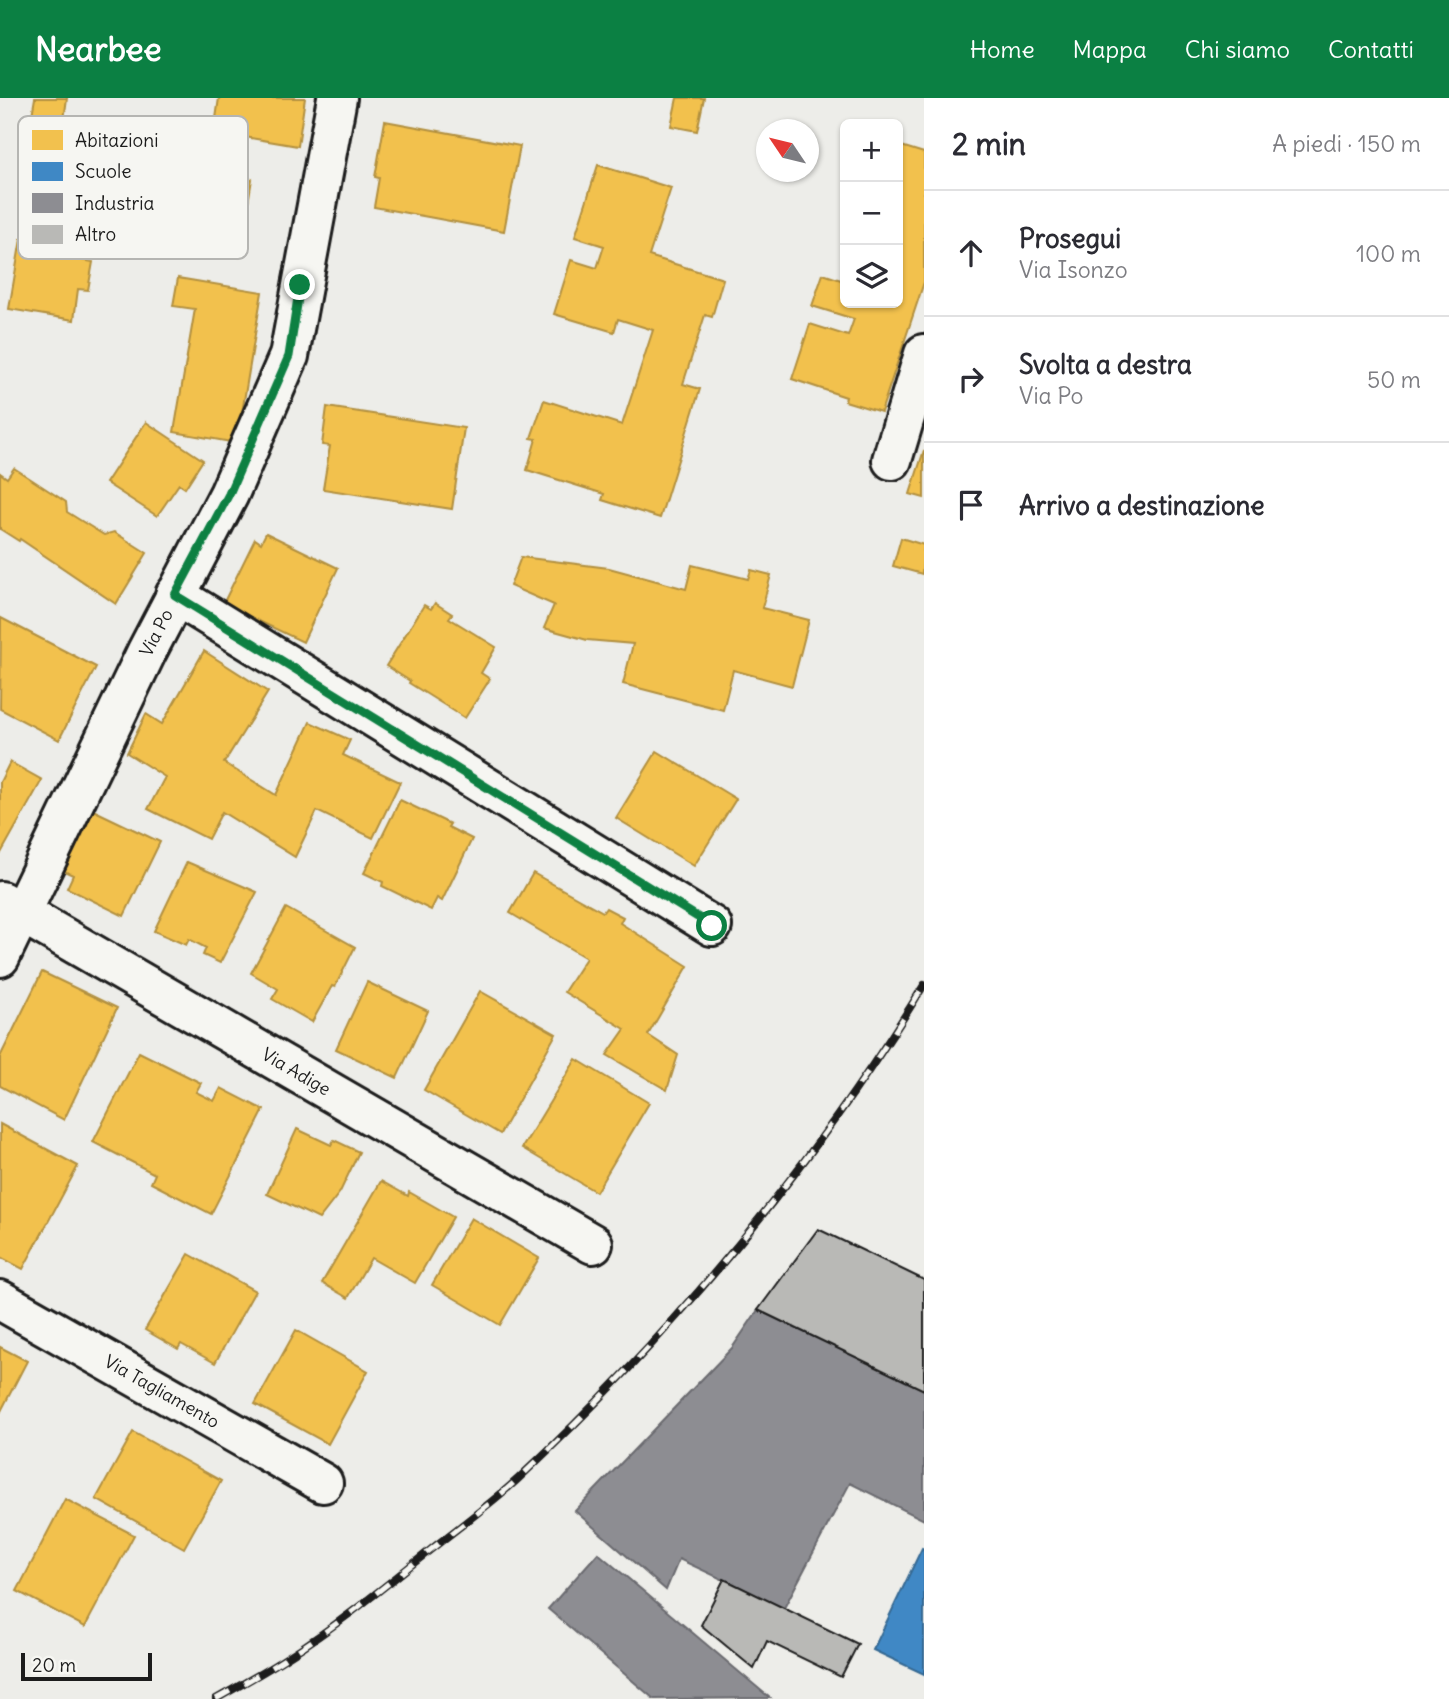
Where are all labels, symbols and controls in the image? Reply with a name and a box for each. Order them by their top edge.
text: Nearbee [35,28,161,70]
text: Home [970,34,1035,64]
text: Mappa [1073,34,1147,64]
text: Chi siamo [1185,34,1290,64]
text: Contatti [1328,34,1414,64]
legend [18,116,248,259]
north arrow [756,119,819,182]
map controls [840,119,903,308]
button: + [840,119,903,182]
text: 2 min [952,125,1026,163]
text: Abitazioni [75,128,158,152]
text: A piedi · 150 m [1272,129,1421,158]
text: Scuole [75,159,131,183]
button: − [840,182,903,245]
text: Industria [75,191,154,215]
text: Altro [75,222,116,246]
text: Prosegui [1019,222,1121,255]
icon: ahead [952,234,990,272]
text: 100 m [1356,239,1421,268]
button: layers [840,245,903,308]
text: Via Isonzo [1019,255,1128,284]
route end [284,269,315,300]
text: Svolta a destra [1019,348,1192,381]
icon: right [952,360,990,398]
text: 50 m [1367,365,1421,394]
text: Via Po [1019,381,1083,410]
icon: arrive [952,486,990,524]
text: Arrivo a destinazione [1019,489,1265,522]
street label: Via Po [134,605,178,660]
route start [696,910,727,941]
street label: Via Adige [258,1043,335,1100]
street label: Via Tagliamento [100,1350,224,1433]
scale bar [21,1650,152,1682]
text: 20 m [32,1653,76,1677]

